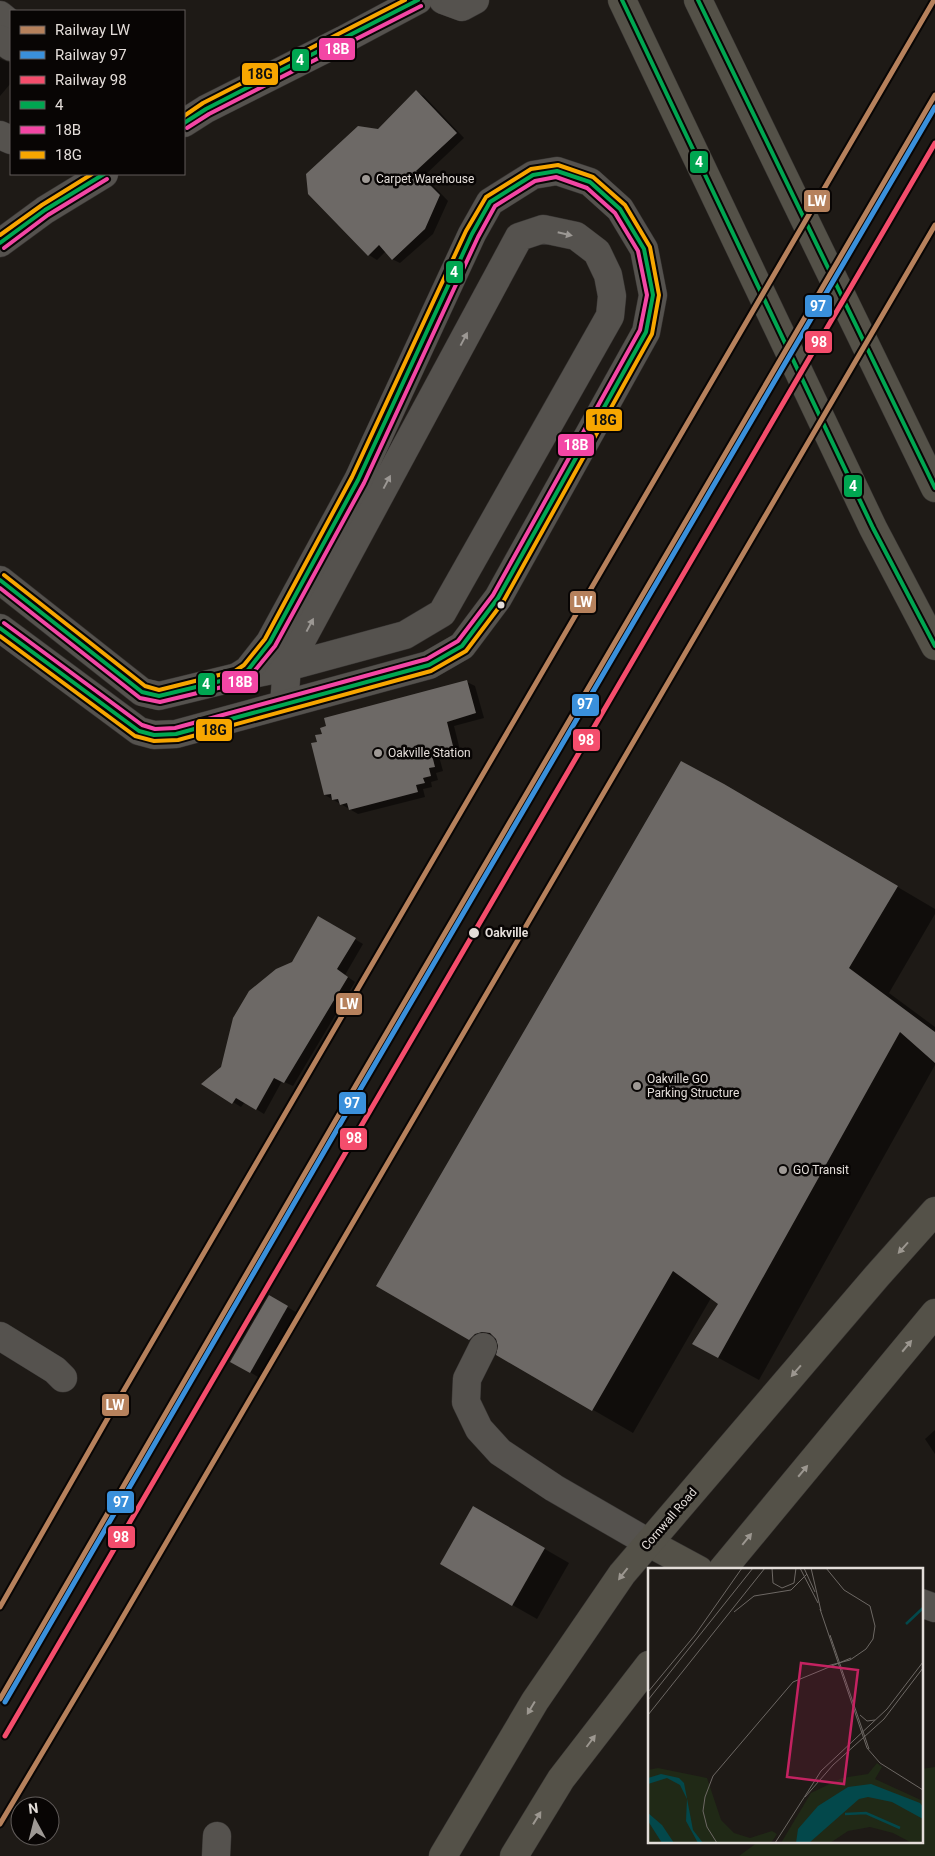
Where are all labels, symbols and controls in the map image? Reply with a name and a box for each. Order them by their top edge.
legend [10,10,185,175]
text: Railway LW [55,21,130,39]
line badge: 18B [318,37,356,61]
text: 18B [325,41,350,57]
text: Railway 97 [55,46,127,64]
line badge: 4 [291,48,310,72]
text: 4 [296,52,304,68]
line badge: 18G [241,62,279,86]
text: 18G [247,66,273,82]
text: Railway 98 [55,71,127,89]
text: 4 [55,96,64,114]
text: 18B [55,121,81,139]
text: 18G [55,146,82,164]
line badge: 4 [689,150,709,174]
text: 4 [695,154,703,170]
place label: Carpet Warehouse [376,172,474,186]
marker: Carpet Warehouse [360,173,372,185]
line badge: LW [803,189,831,213]
text: LW [807,193,827,209]
one-way arrow [557,230,572,238]
line badge: 4 [445,260,464,284]
text: 4 [450,264,458,280]
line badge: 97 [804,294,833,318]
text: 97 [810,298,826,314]
line badge: 98 [804,330,833,354]
one-way arrow [460,332,469,345]
text: 98 [811,334,827,350]
line badge: 18G [585,408,623,432]
text: 18G [591,412,617,428]
line badge: 18B [557,433,595,457]
text: 18B [564,437,589,453]
one-way arrow [383,474,391,489]
line badge: 4 [843,474,863,498]
text: 4 [849,478,857,494]
line badge: LW [569,590,597,614]
text: LW [573,594,593,610]
unlabelled marker [496,600,506,610]
one-way arrow [306,617,314,632]
line badge: 18B [221,670,259,694]
line badge: 4 [197,672,216,696]
text: 18B [228,674,253,690]
text: 4 [202,676,210,692]
line badge: 97 [571,693,600,717]
text: 97 [577,696,593,712]
line badge: 18G [195,718,233,742]
text: 18G [201,722,227,738]
line badge: 98 [572,728,601,752]
text: 98 [578,732,594,748]
place label: Oakville Station [388,746,471,760]
marker: Oakville Station [372,747,384,759]
marker: Oakville [467,926,481,940]
place label: Oakville [485,926,529,940]
line badge: LW [335,992,363,1016]
text: LW [339,996,359,1012]
place label: Oakville GO Parking Structure [647,1072,739,1100]
marker: Oakville GO Parking Structure [631,1080,643,1092]
line badge: 97 [338,1091,367,1115]
text: 97 [344,1095,360,1111]
line badge: 98 [339,1127,368,1151]
text: 98 [346,1130,362,1146]
place label: GO Transit [793,1163,849,1177]
marker: GO Transit [777,1164,789,1176]
one-way arrow [897,1241,908,1254]
one-way arrow [902,1340,913,1353]
one-way arrow [791,1364,802,1377]
line badge: LW [101,1393,130,1417]
text: LW [105,1397,125,1413]
one-way arrow [798,1465,809,1478]
street label: Cornwall Road [638,1485,700,1553]
line badge: 97 [106,1490,135,1514]
text: 97 [113,1494,129,1510]
line badge: 98 [107,1525,136,1549]
text: 98 [113,1529,129,1545]
one-way arrow [742,1533,753,1546]
one-way arrow [617,1567,628,1580]
inset map [648,1568,922,1844]
one-way arrow [526,1701,535,1714]
one-way arrow [585,1735,596,1748]
north arrow [10,1796,60,1846]
text: N [28,1800,39,1817]
one-way arrow [533,1811,542,1824]

